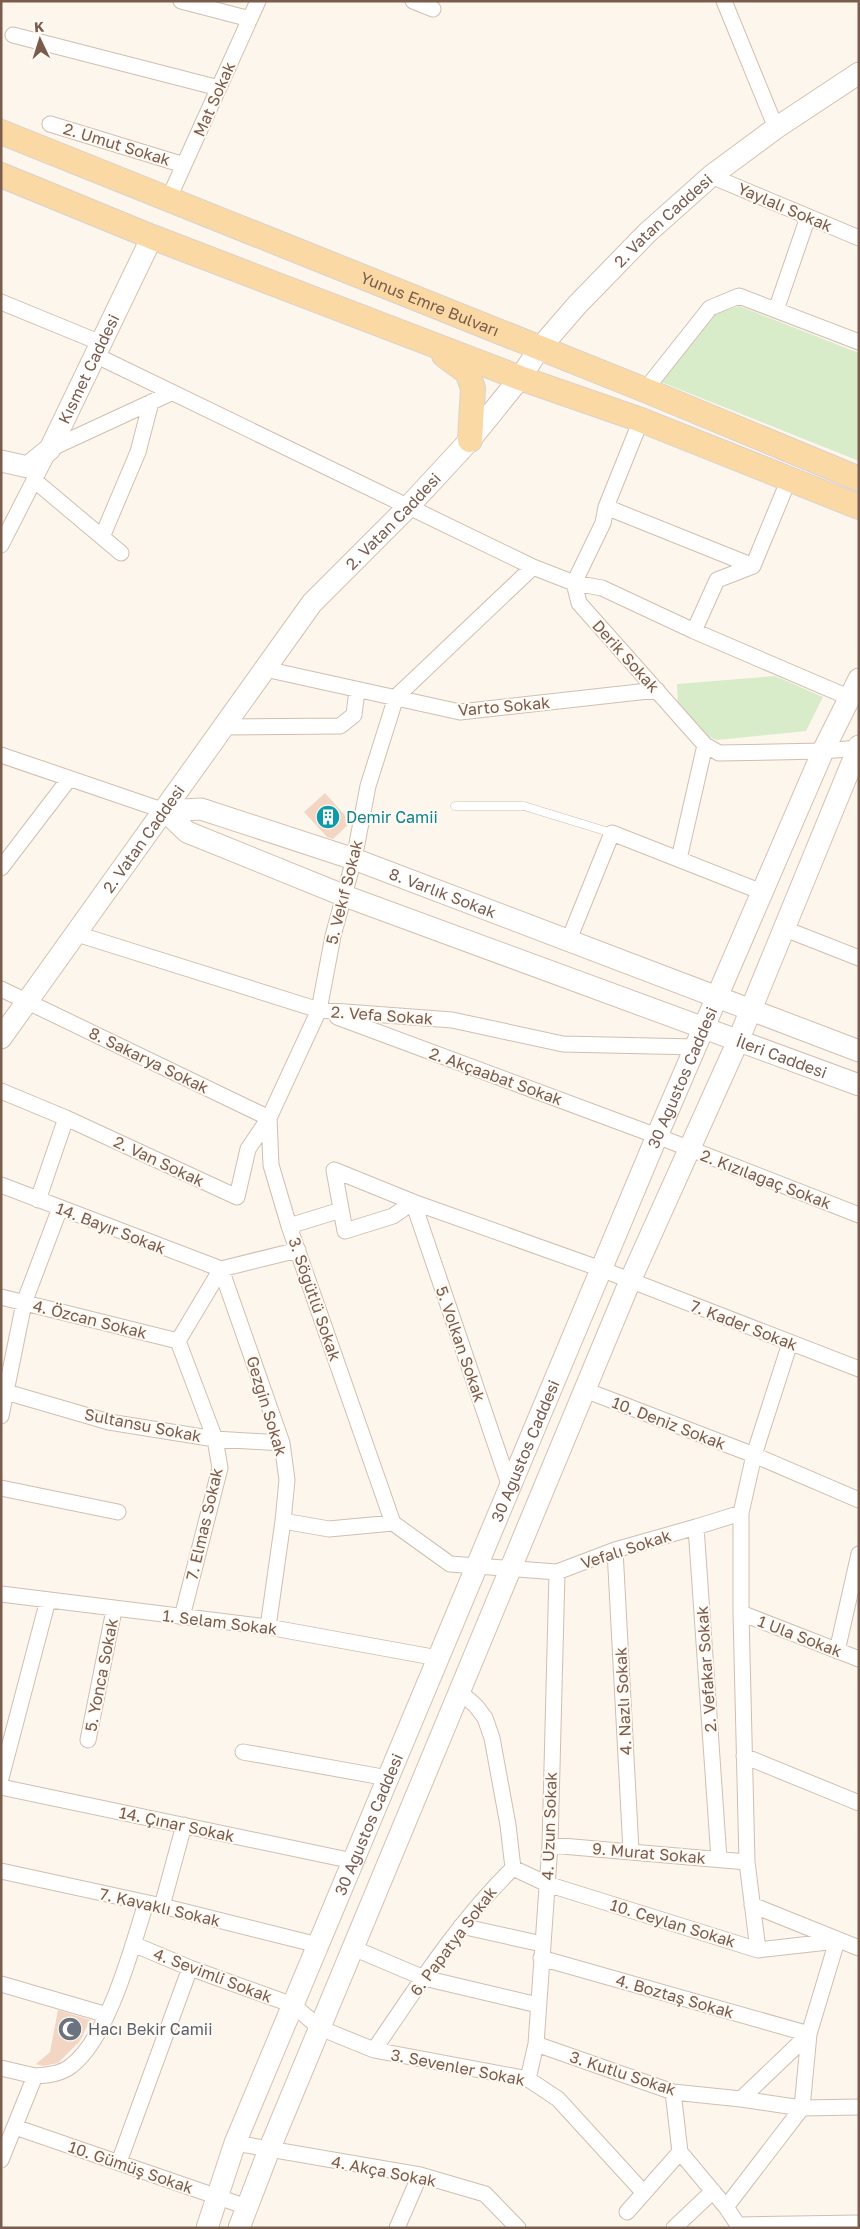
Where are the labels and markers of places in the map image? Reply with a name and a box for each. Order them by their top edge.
building icon: Demir Camii [315,804,341,830]
place label: Demir Camii [346,807,438,827]
mosque icon: Hacı Bekir Camii [57,2016,83,2042]
place label: Hacı Bekir Camii [88,2019,212,2039]

